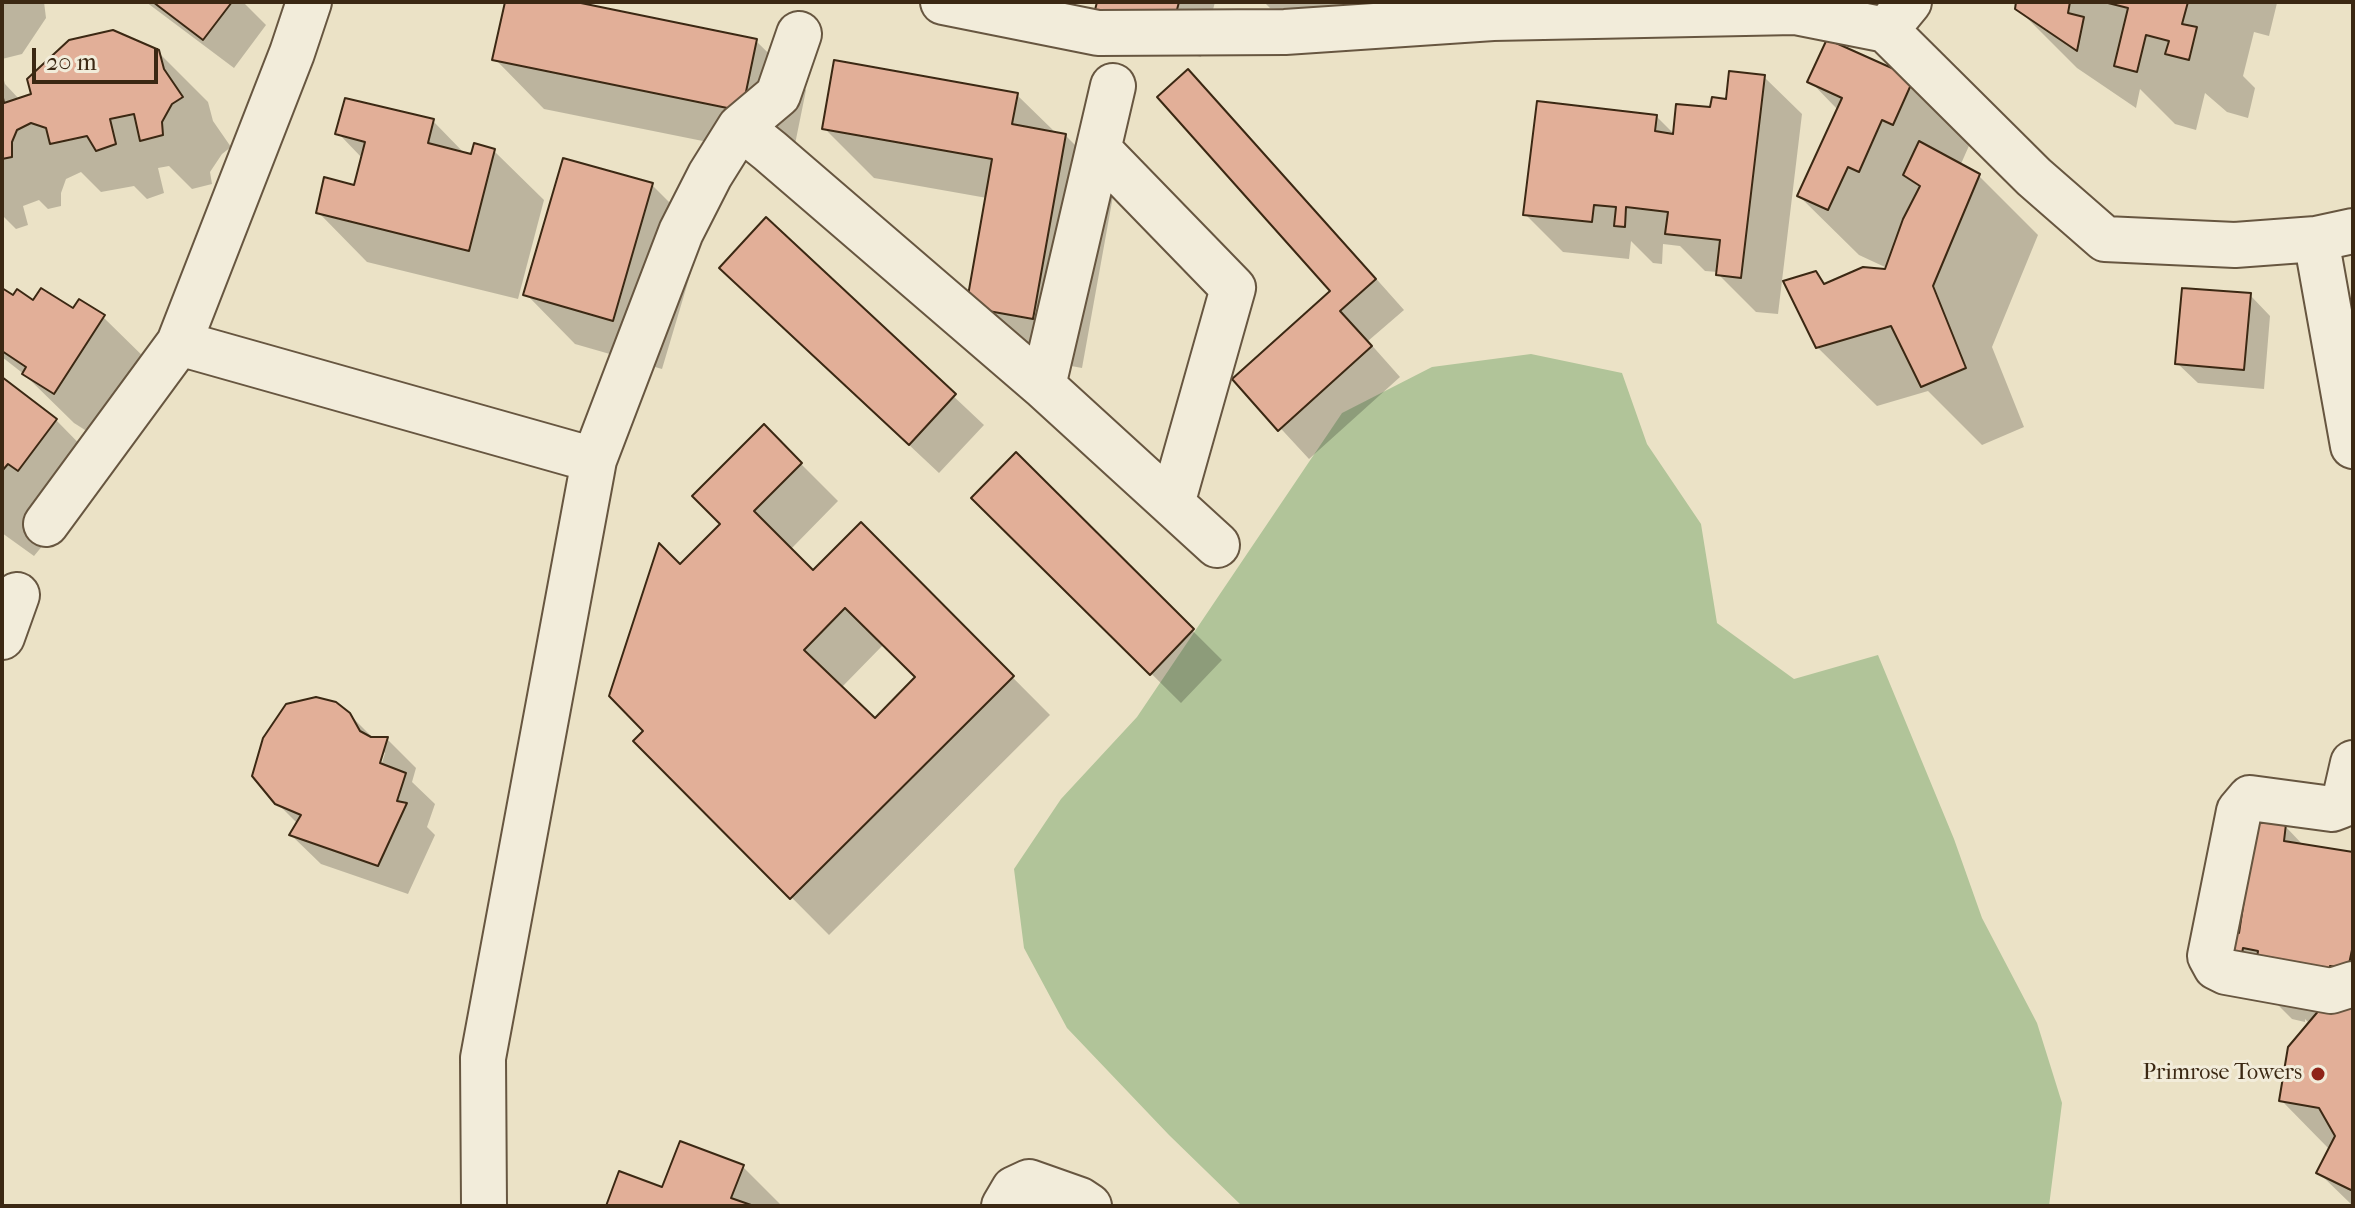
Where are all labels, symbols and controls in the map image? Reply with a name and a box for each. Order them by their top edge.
scale bar [36,32,162,82]
text: 20 m [46,48,97,76]
place label: Primrose Towers [2143,1061,2302,1087]
marker: Primrose Towers [2309,1065,2327,1083]

